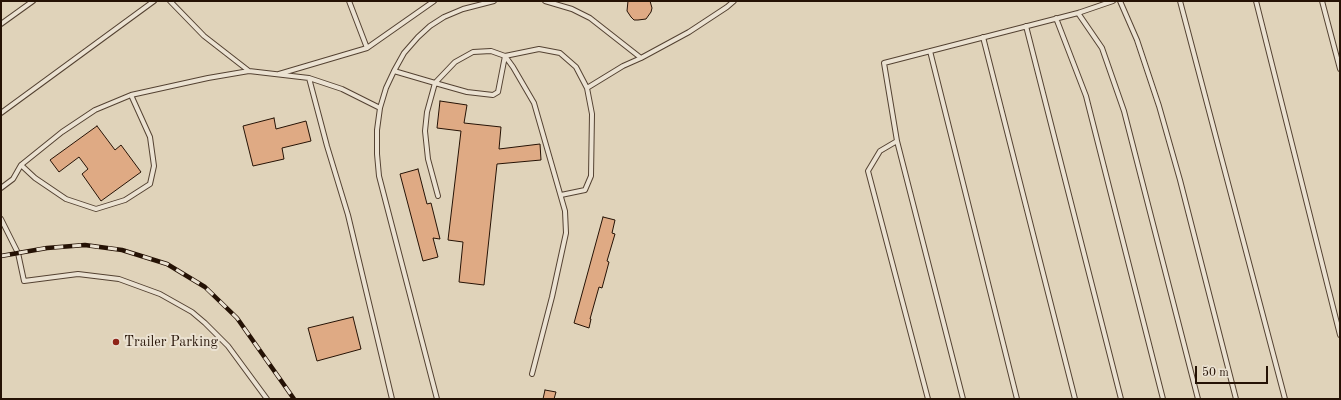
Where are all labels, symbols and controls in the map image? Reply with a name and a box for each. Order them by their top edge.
place label: Trailer Parking [124,334,218,350]
marker: Trailer Parking [111,337,121,347]
scale bar [1197,358,1270,384]
text: 50 m [1202,367,1229,379]

